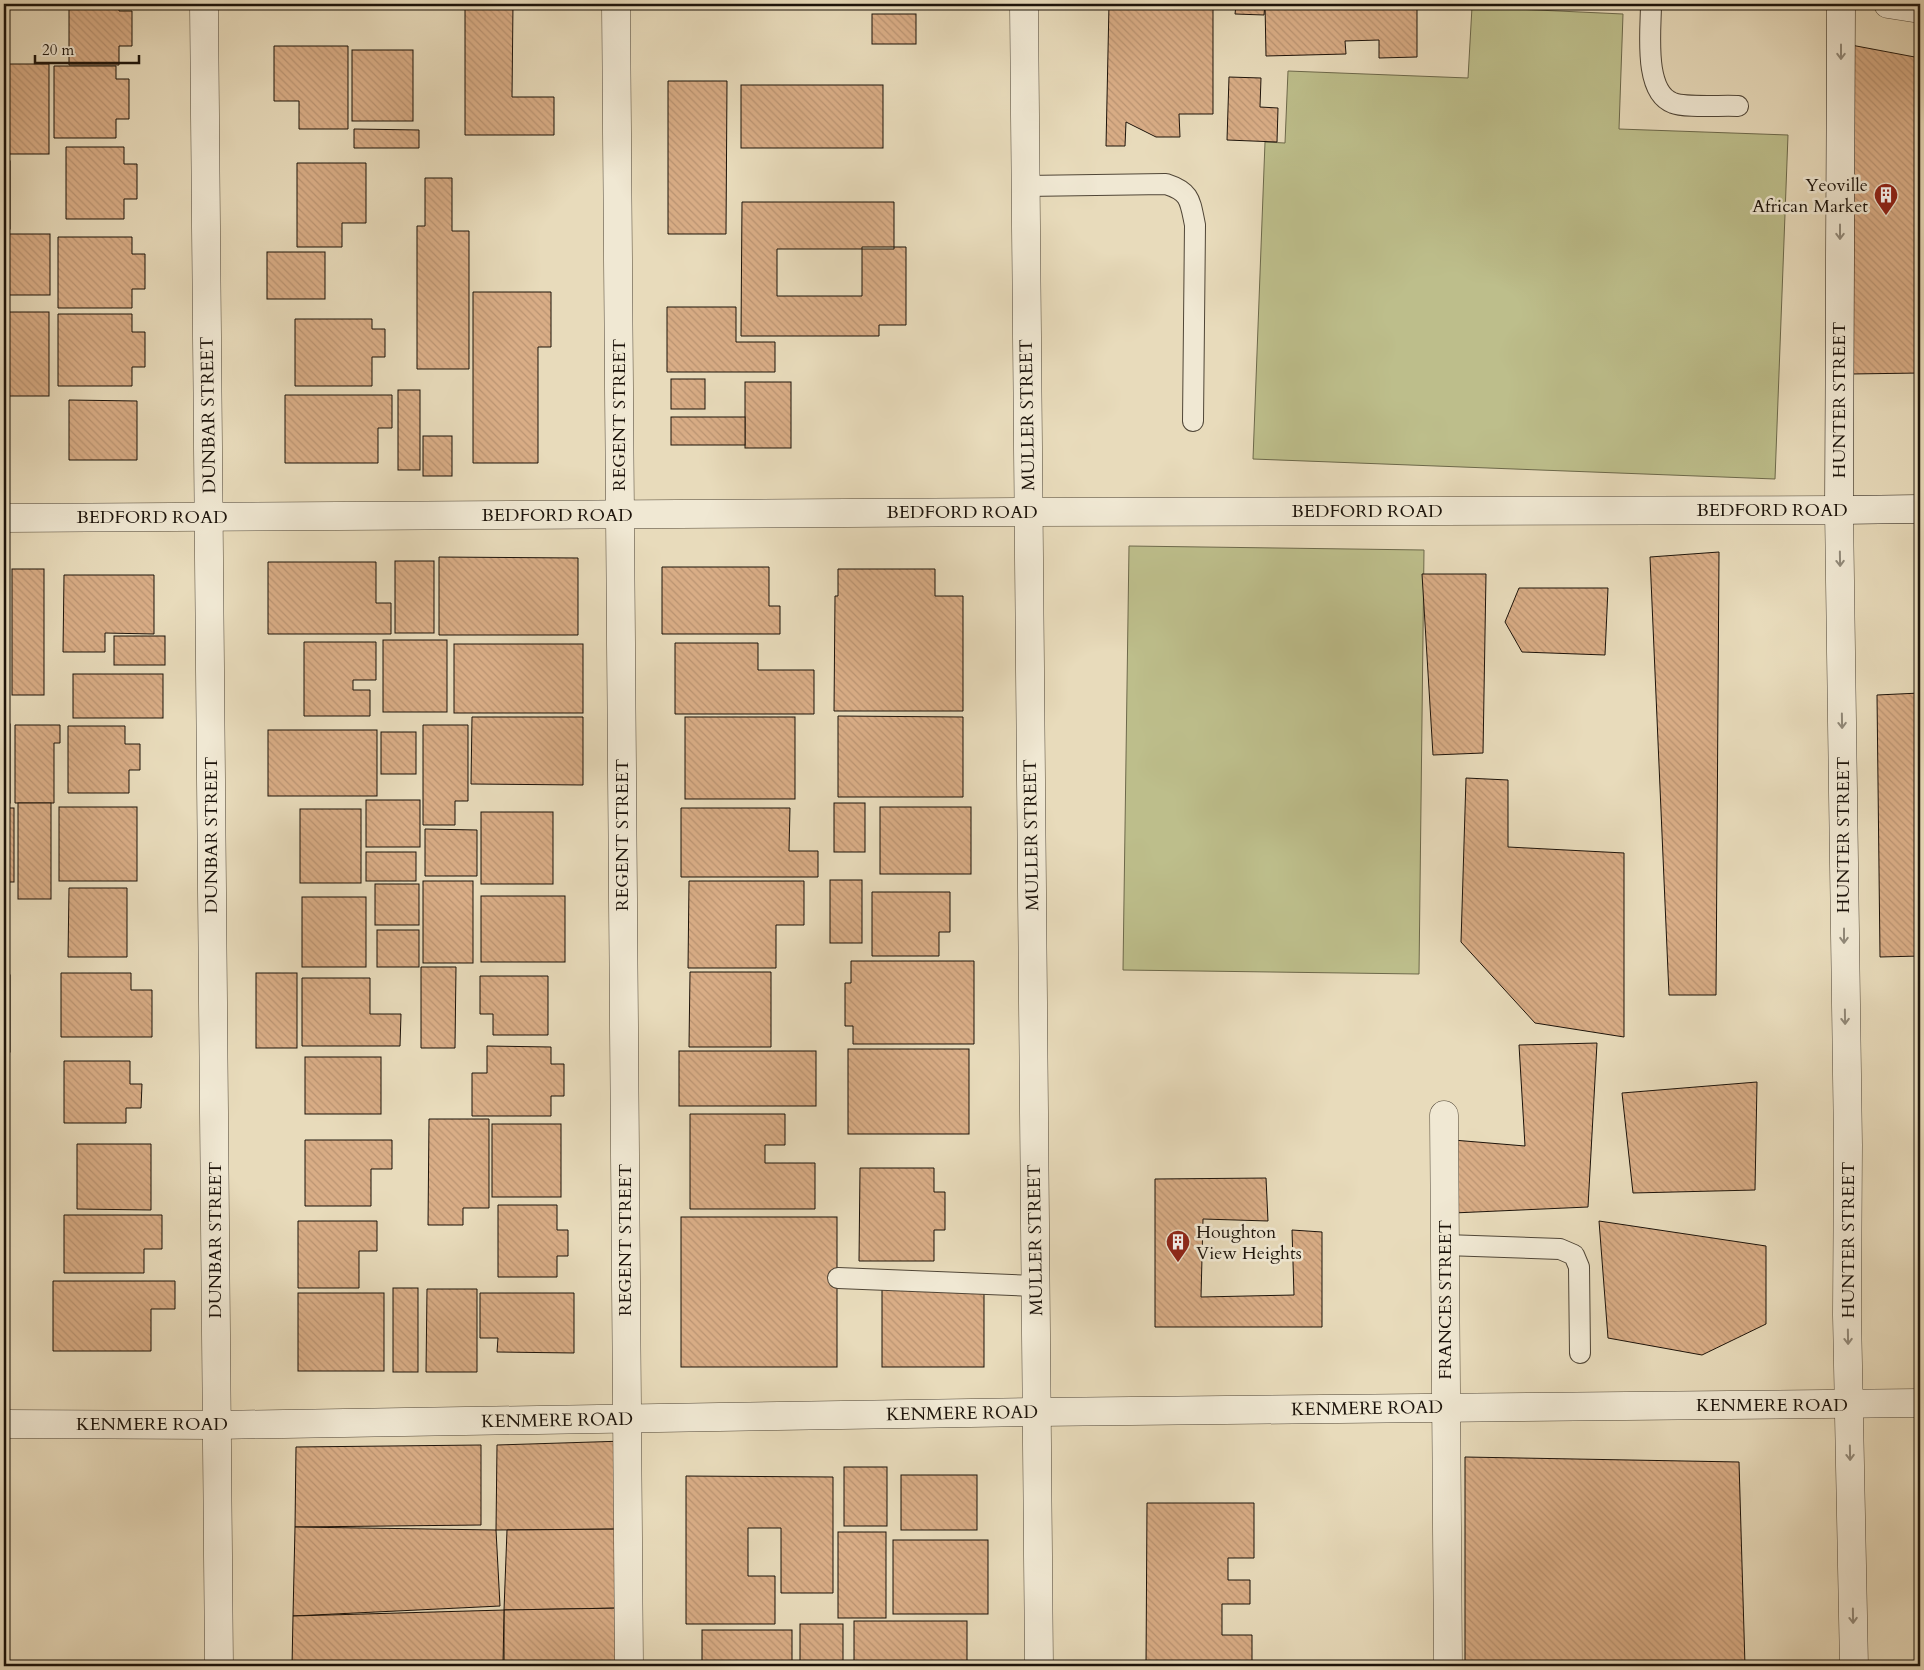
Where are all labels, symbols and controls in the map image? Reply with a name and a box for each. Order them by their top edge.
scale bar [35,32,139,64]
text: 20 m [42,40,74,60]
one-way arrow [1836,44,1846,60]
place label: Yeoville African Market [1752,173,1868,219]
building icon: Yeoville African Market [1873,182,1899,216]
one-way arrow [1835,224,1845,240]
street label: HUNTER STREET [1827,322,1852,478]
street label: DUNBAR STREET [195,336,222,494]
street label: REGENT STREET [607,339,632,491]
street label: MULLER STREET [1014,339,1041,491]
street label: BEDFORD ROAD [1696,498,1848,523]
street label: BEDFORD ROAD [1291,499,1443,524]
street label: BEDFORD ROAD [886,500,1038,525]
street label: BEDFORD ROAD [481,503,633,528]
street label: BEDFORD ROAD [76,505,228,530]
one-way arrow [1835,550,1845,567]
one-way arrow [1837,713,1847,729]
street label: DUNBAR STREET [199,756,224,914]
street label: HUNTER STREET [1831,757,1856,913]
street label: REGENT STREET [610,759,635,911]
street label: MULLER STREET [1018,759,1045,911]
one-way arrow [1839,928,1848,944]
one-way arrow [1840,1008,1850,1025]
street label: DUNBAR STREET [203,1161,228,1319]
street label: HUNTER STREET [1836,1162,1861,1318]
street label: REGENT STREET [613,1164,638,1316]
street label: MULLER STREET [1022,1164,1049,1316]
place label: Houghton View Heights [1196,1220,1302,1266]
street label: FRANCES STREET [1433,1220,1458,1380]
building icon: Houghton View Heights [1165,1229,1191,1263]
one-way arrow [1843,1329,1852,1345]
street label: KENMERE ROAD [1696,1393,1848,1418]
street label: KENMERE ROAD [1291,1395,1443,1422]
street label: KENMERE ROAD [886,1400,1038,1427]
street label: KENMERE ROAD [481,1407,633,1434]
street label: KENMERE ROAD [76,1412,228,1437]
one-way arrow [1846,1445,1855,1461]
one-way arrow [1849,1608,1858,1624]

